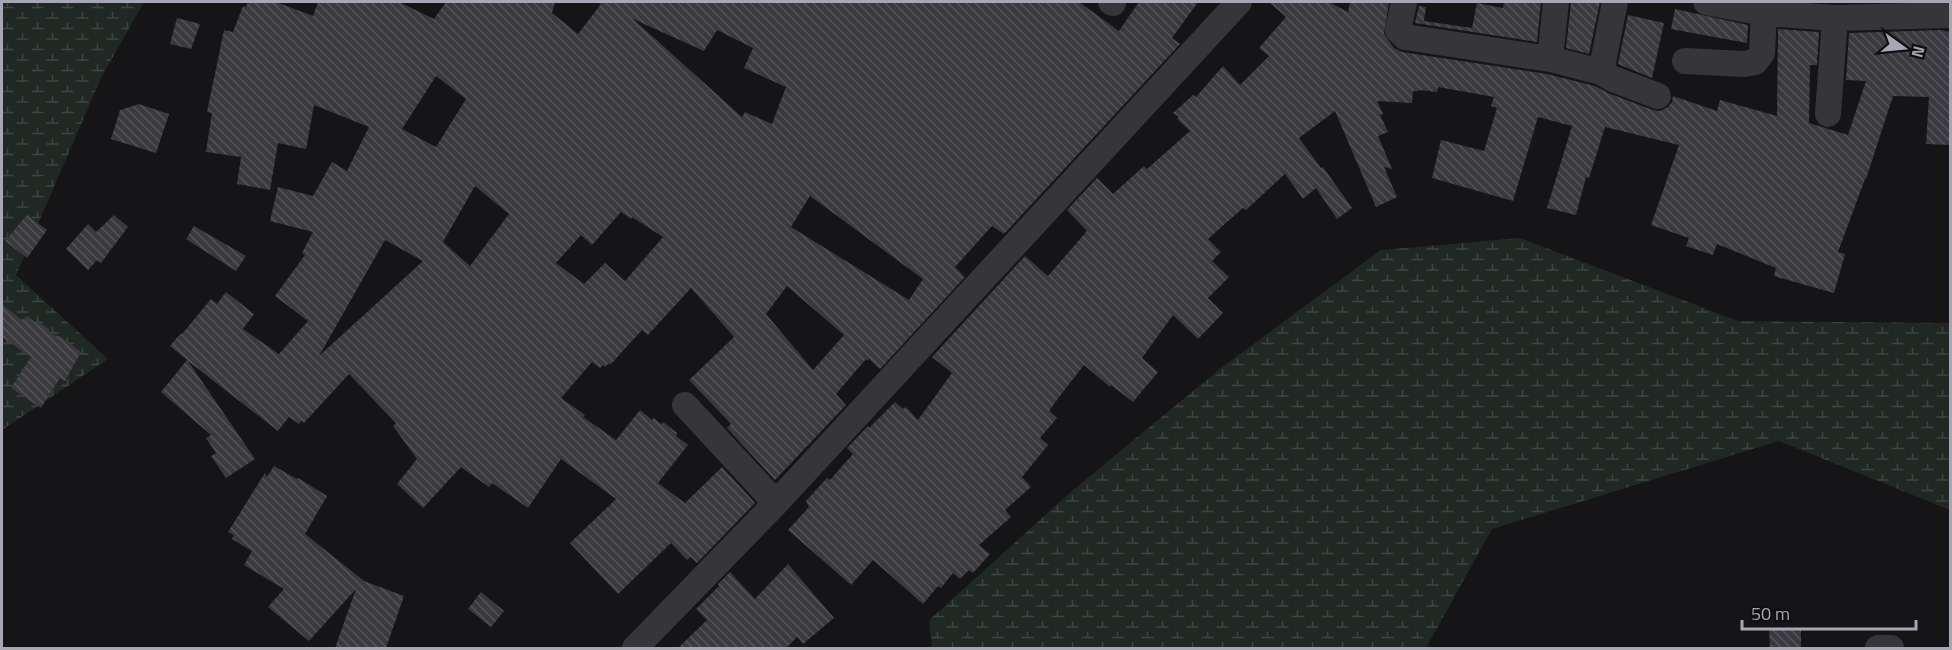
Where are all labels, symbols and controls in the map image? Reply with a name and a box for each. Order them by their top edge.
north arrow [1874,18,1934,78]
text: N [1905,43,1932,60]
scale bar [1742,593,1916,631]
text: 50 m [1751,600,1790,627]

